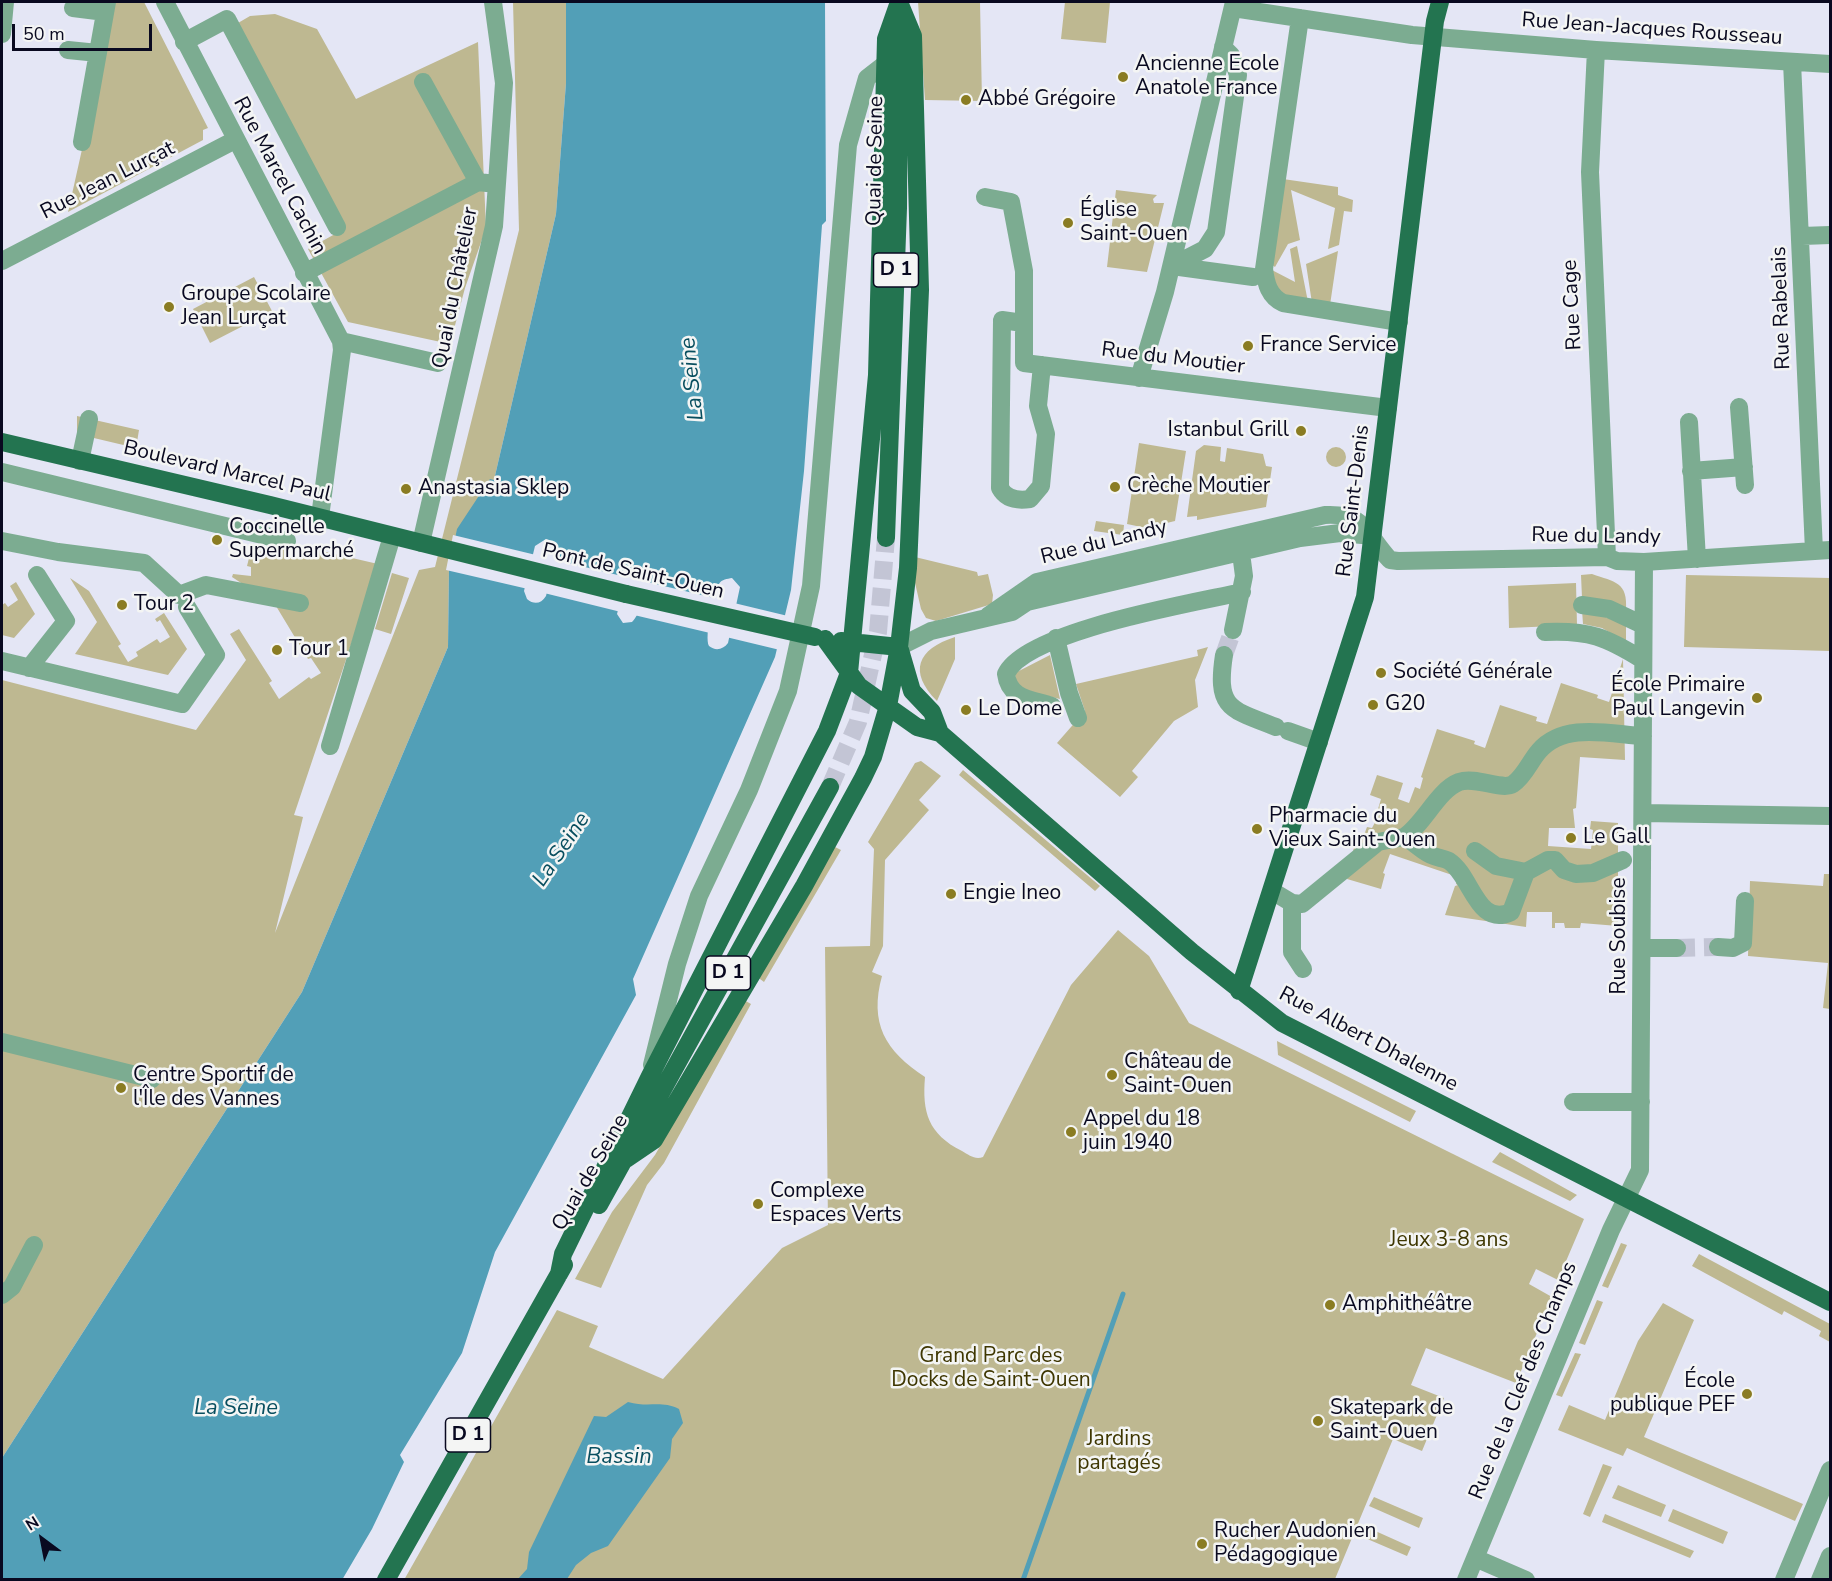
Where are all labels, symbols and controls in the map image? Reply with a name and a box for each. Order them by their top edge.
street label: Rue Jean-Jacques Rousseau [1521,8,1783,52]
scale bar [15,12,154,50]
text: 50 m [23,22,65,46]
place label: Ancienne Ecole Anatole France [1135,52,1279,102]
marker: Ancienne Ecole Anatole France [1116,70,1130,84]
place label: Abbé Grégoire [978,87,1116,113]
street label: Rue Marcel Cachin [227,93,331,259]
marker: Abbé Grégoire [959,93,973,107]
street label: Quai de Seine [862,96,890,226]
street label: Rue Jean Lurçat [37,136,179,226]
place label: Église Saint-Ouen [1080,198,1188,248]
street label: Quai du Châtelier [428,205,484,371]
marker: Église Saint-Ouen [1061,216,1075,230]
street label: Rue Rabelais [1767,246,1797,370]
road number: D 1 [874,253,918,287]
street label: Rue Cage [1558,259,1588,351]
place label: Groupe Scolaire Jean Lurçat [181,282,331,332]
marker: Groupe Scolaire Jean Lurçat [162,300,176,314]
place label: France Service [1260,333,1396,359]
water label: La Seine [675,336,711,422]
street label: Rue du Moutier [1100,338,1246,380]
marker: France Service [1241,339,1255,353]
place label: Istanbul Grill [1168,418,1289,444]
marker: Istanbul Grill [1294,424,1308,438]
street label: Rue Saint-Denis [1332,424,1376,578]
street label: Boulevard Marcel Paul [121,436,333,508]
place label: Crèche Moutier [1127,474,1270,500]
place label: Anastasia Sklep [418,476,569,502]
marker: Crèche Moutier [1108,480,1122,494]
marker: Anastasia Sklep [399,482,413,496]
place label: Coccinelle Supermarché [229,515,354,565]
street label: Rue du Landy [1038,515,1170,571]
street label: Rue du Landy [1531,523,1661,551]
marker: Coccinelle Supermarché [210,533,224,547]
street label: Pont de Saint-Ouen [540,539,726,605]
place label: Tour 2 [134,592,194,618]
marker: Tour 2 [115,598,129,612]
place label: Tour 1 [289,637,349,663]
marker: Tour 1 [270,643,284,657]
place label: Société Générale [1393,660,1553,686]
marker: Société Générale [1374,666,1388,680]
place label: École Primaire Paul Langevin [1611,673,1745,723]
marker: École Primaire Paul Langevin [1750,691,1764,705]
place label: G20 [1385,692,1425,718]
place label: Le Dome [978,697,1062,723]
marker: G20 [1366,698,1380,712]
marker: Le Dome [959,703,973,717]
place label: Pharmacie du Vieux Saint-Ouen [1269,804,1436,854]
water label: La Seine [528,808,596,892]
marker: Pharmacie du Vieux Saint-Ouen [1250,822,1264,836]
place label: Le Gall [1583,825,1650,851]
marker: Le Gall [1564,831,1578,845]
street label: Rue Soubise [1607,877,1633,995]
place label: Engie Ineo [963,881,1061,907]
marker: Engie Ineo [944,887,958,901]
road number: D 1 [706,956,750,990]
street label: Rue Albert Dhalenne [1274,982,1462,1098]
place label: Château de Saint-Ouen [1124,1050,1232,1100]
place label: Centre Sportif de l'Île des Vannes [133,1063,294,1113]
marker: Château de Saint-Ouen [1105,1068,1119,1082]
marker: Centre Sportif de l'Île des Vannes [114,1081,128,1095]
place label: Appel du 18 juin 1940 [1083,1107,1200,1157]
street label: Quai de Seine [548,1110,634,1236]
marker: Appel du 18 juin 1940 [1064,1125,1078,1139]
place label: Complexe Espaces Verts [770,1179,902,1229]
marker: Complexe Espaces Verts [751,1197,765,1211]
park label: Jeux 3-8 ans [1390,1228,1508,1254]
street label: Rue de la Clef des Champs [1465,1258,1583,1504]
place label: Amphithéâtre [1342,1292,1472,1318]
marker: Amphithéâtre [1323,1298,1337,1312]
park label: Grand Parc des Docks de Saint-Ouen [891,1344,1091,1394]
place label: École publique PEF [1610,1369,1735,1419]
marker: École publique PEF [1740,1387,1754,1401]
water label: La Seine [194,1396,278,1422]
place label: Skatepark de Saint-Ouen [1330,1396,1453,1446]
marker: Skatepark de Saint-Ouen [1311,1414,1325,1428]
road number: D 1 [446,1418,490,1452]
park label: Jardins partagés [1077,1427,1161,1477]
water label: Bassin [586,1445,652,1471]
north arrow [12,1509,72,1569]
text: N [22,1511,43,1536]
place label: Rucher Audonien Pédagogique [1214,1519,1376,1569]
marker: Rucher Audonien Pédagogique [1195,1537,1209,1551]

